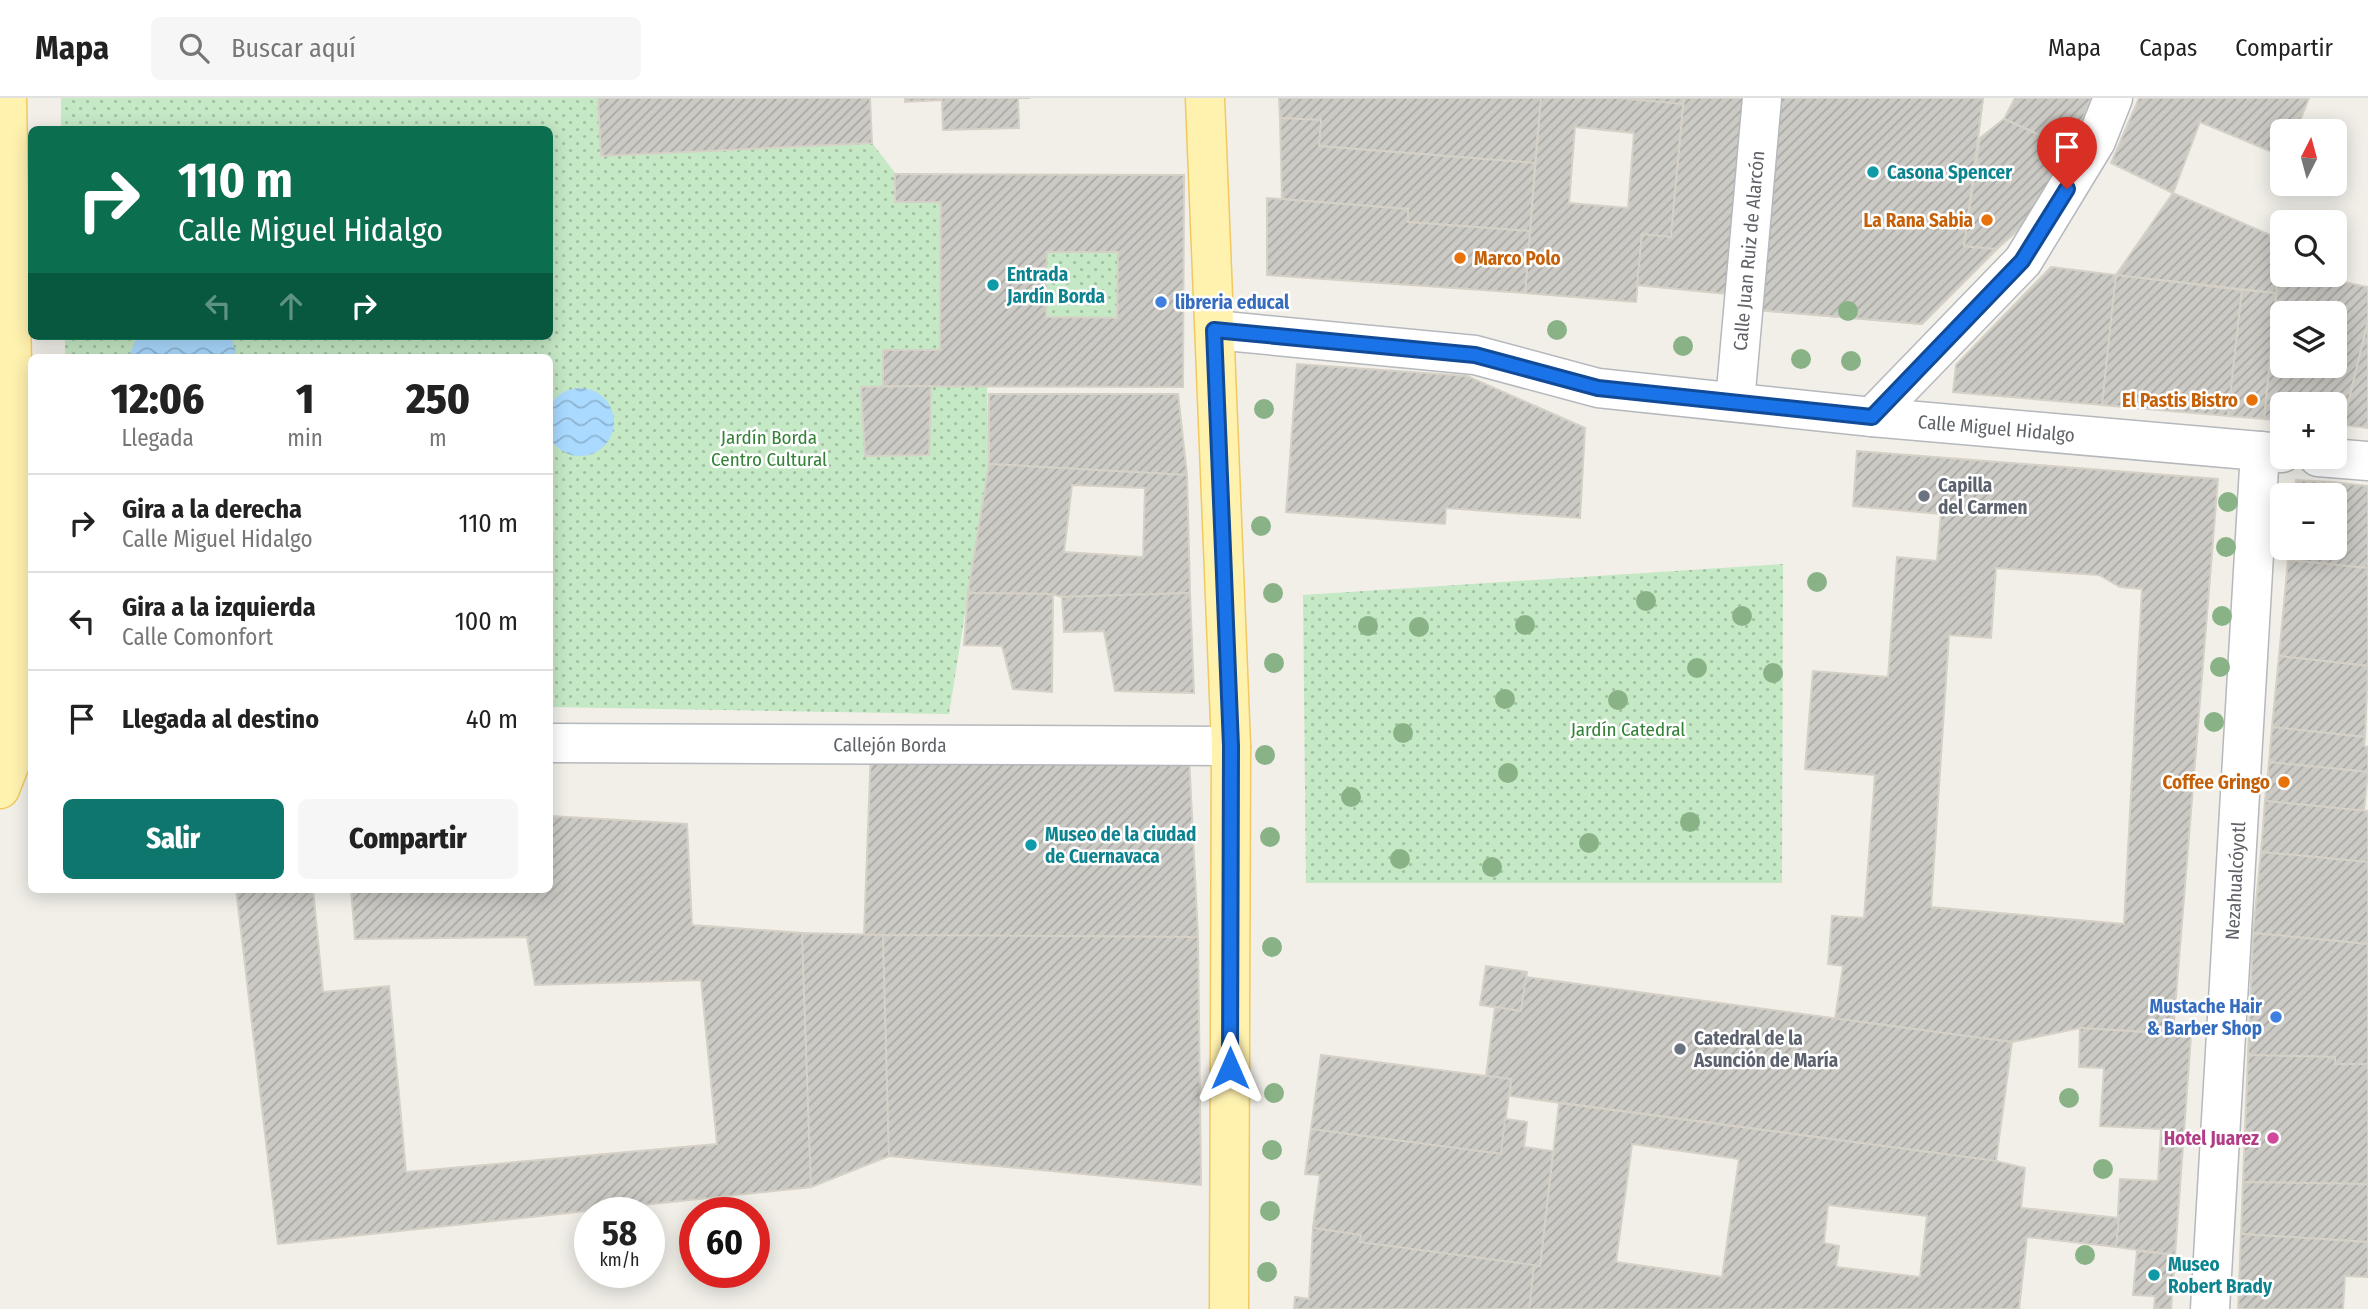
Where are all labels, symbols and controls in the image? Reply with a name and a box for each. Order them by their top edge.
search box [151,17,641,80]
text: Mapa [35,28,109,68]
icon: search [175,29,213,67]
text: Buscar aquí [231,33,356,64]
text: Mapa [2048,34,2101,62]
text: Capas [2139,34,2197,62]
text: Compartir [2235,34,2333,62]
pin [2037,117,2097,189]
north arrow [2270,119,2347,196]
map controls [2270,119,2347,560]
icon: arrive [2048,128,2086,166]
street label: Calle Juan Ruiz de Alarcón [1729,150,1769,352]
text: 110 m [178,151,293,210]
icon: right [63,154,154,245]
place label: Casona Spencer [1887,161,2013,184]
marker: Casona Spencer [1865,164,1881,180]
place label: La Rana Sabia [1864,209,1973,232]
button: search [2270,210,2347,287]
text: Calle Miguel Hidalgo [178,211,443,249]
marker: La Rana Sabia [1979,212,1995,228]
place label: Marco Polo [1474,247,1561,270]
marker: Marco Polo [1452,250,1468,266]
place label: Entrada Jardín Borda [1006,263,1105,308]
marker: Entrada Jardín Borda [985,277,1001,293]
icon: left [199,287,237,325]
icon: ahead [272,287,310,325]
icon: right [345,287,383,325]
place label: libreria educal [1175,291,1290,314]
marker: libreria educal [1153,294,1169,310]
button: layers [2270,301,2347,378]
text: 12:06 [111,374,204,424]
text: 1 [296,374,314,424]
text: 250 [406,374,470,424]
place label: El Pastis Bistro [2122,389,2238,412]
marker: El Pastis Bistro [2244,392,2260,408]
button: + [2270,392,2347,469]
street label: Calle Miguel Hidalgo [1917,410,2076,447]
text: Llegada [121,424,194,452]
text: min [287,424,323,452]
text: m [429,424,447,452]
park label: Jardín Borda Centro Cultural [711,426,827,471]
place label: Capilla del Carmen [1938,474,2027,519]
button: − [2270,483,2347,560]
marker: Capilla del Carmen [1916,488,1932,504]
text: Gira a la derecha [122,494,302,525]
icon: right [63,504,101,542]
text: 110 m [458,508,518,539]
text: Calle Miguel Hidalgo [122,525,313,553]
text: Gira a la izquierda [122,592,316,623]
icon: left [63,602,101,640]
text: 100 m [455,606,518,637]
text: Calle Comonfort [122,623,273,651]
icon: arrive [63,700,101,738]
text: Llegada al destino [122,704,319,735]
text: 40 m [466,704,518,735]
park label: Jardín Catedral [1571,718,1685,741]
street label: Callejón Borda [833,733,947,757]
place label: Coffee Gringo [2163,771,2270,794]
marker: Coffee Gringo [2276,774,2292,790]
button: Salir [63,799,284,879]
button: Compartir [298,799,518,879]
street label: Nezahualcóyotl [2221,821,2250,941]
place label: Museo de la ciudad de Cuernavaca [1045,823,1196,868]
marker: Museo de la ciudad de Cuernavaca [1023,837,1039,853]
place label: Mustache Hair & Barber Shop [2147,995,2263,1040]
marker: Mustache Hair & Barber Shop [2268,1009,2284,1025]
place label: Catedral de la Asunción de María [1693,1027,1838,1072]
position arrow [1193,1031,1267,1105]
marker: Catedral de la Asunción de María [1672,1041,1688,1057]
place label: Hotel Juarez [2164,1127,2259,1150]
marker: Hotel Juarez [2265,1130,2281,1146]
speed limit sign: 60 [679,1197,770,1288]
text: 58 [602,1212,637,1254]
text: km/h [599,1249,640,1271]
place label: Museo Robert Brady [2168,1253,2273,1298]
marker: Museo Robert Brady [2146,1267,2162,1283]

